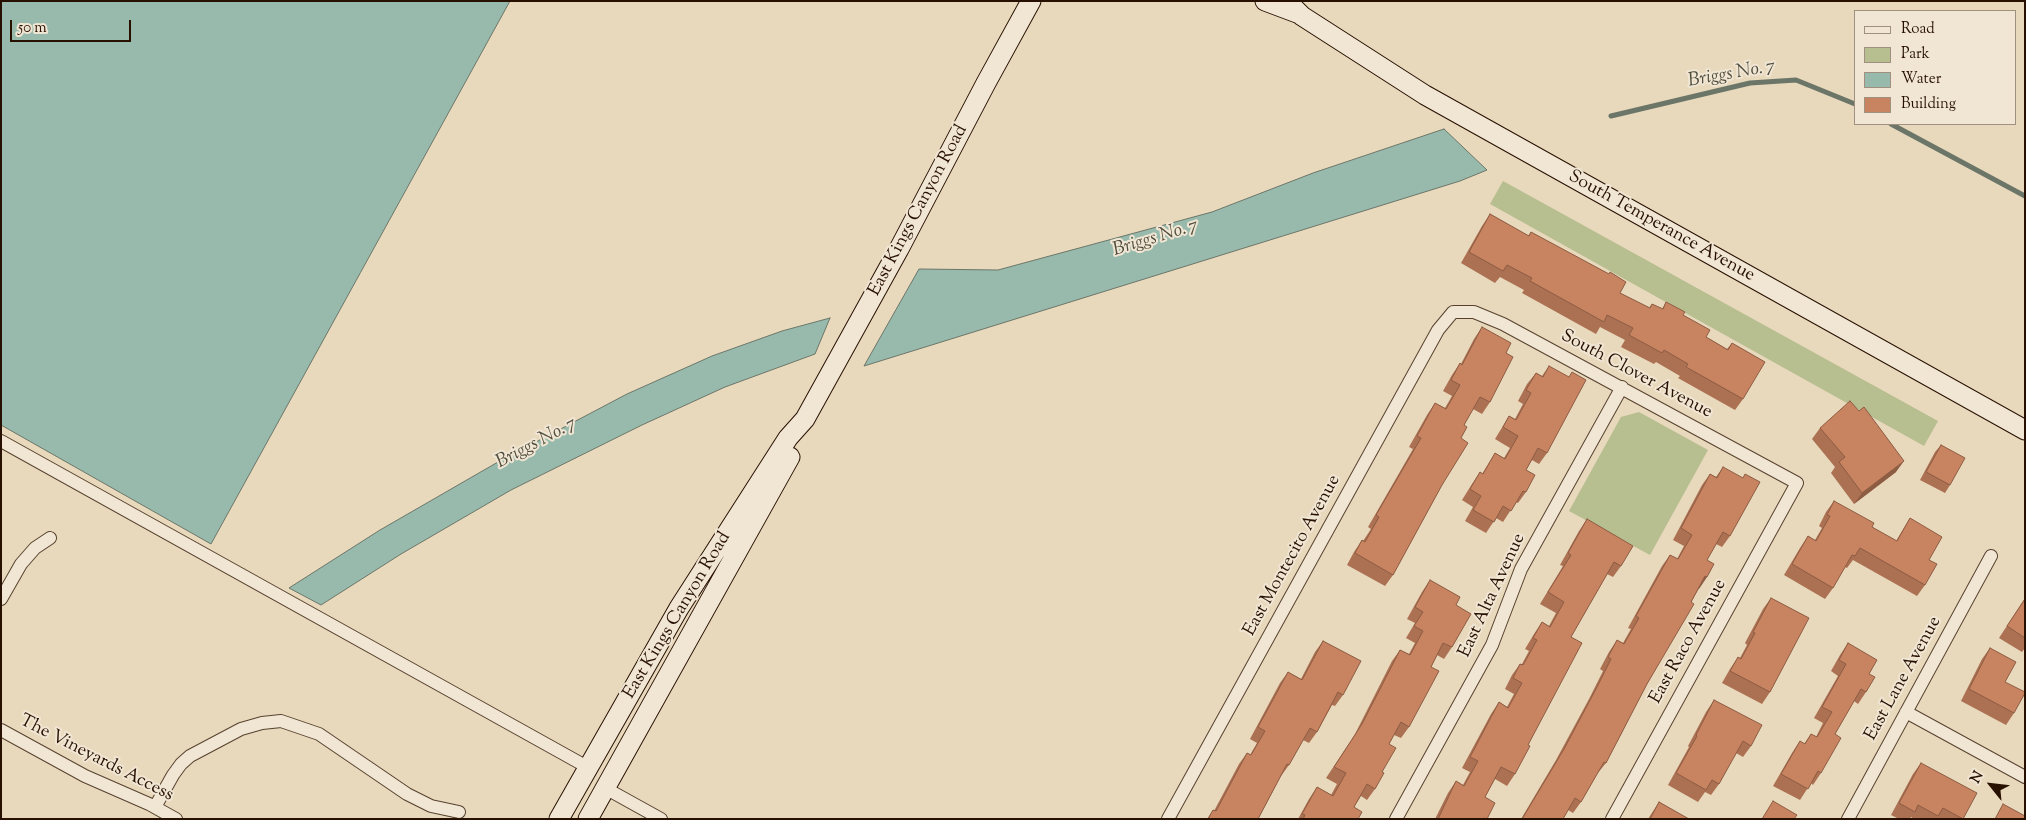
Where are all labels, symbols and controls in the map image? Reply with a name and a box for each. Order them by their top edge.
scale bar [12,10,134,42]
legend [1854,10,2016,125]
text: 50 m [18,18,47,39]
text: Road [1901,19,1935,40]
text: Park [1901,44,1930,65]
water label: Briggs No. 7 [1687,56,1777,94]
text: Water [1901,69,1941,90]
text: Building [1901,94,1956,115]
street label: East Kings Canyon Road [865,122,973,300]
street label: South Temperance Avenue [1564,167,1758,287]
water label: Briggs No. 7 [1110,215,1202,263]
street label: South Clover Avenue [1557,326,1715,424]
water label: Briggs No. 7 [493,413,581,475]
street label: East Montecito Avenue [1240,472,1346,640]
street label: East Kings Canyon Road [620,529,736,703]
street label: East Alta Avenue [1455,531,1531,661]
street label: East Raco Avenue [1646,576,1732,708]
street label: East Lane Avenue [1861,613,1947,745]
street label: The Vineyards Access [15,711,177,807]
north arrow [1966,760,2016,810]
text: N [1966,768,1989,787]

